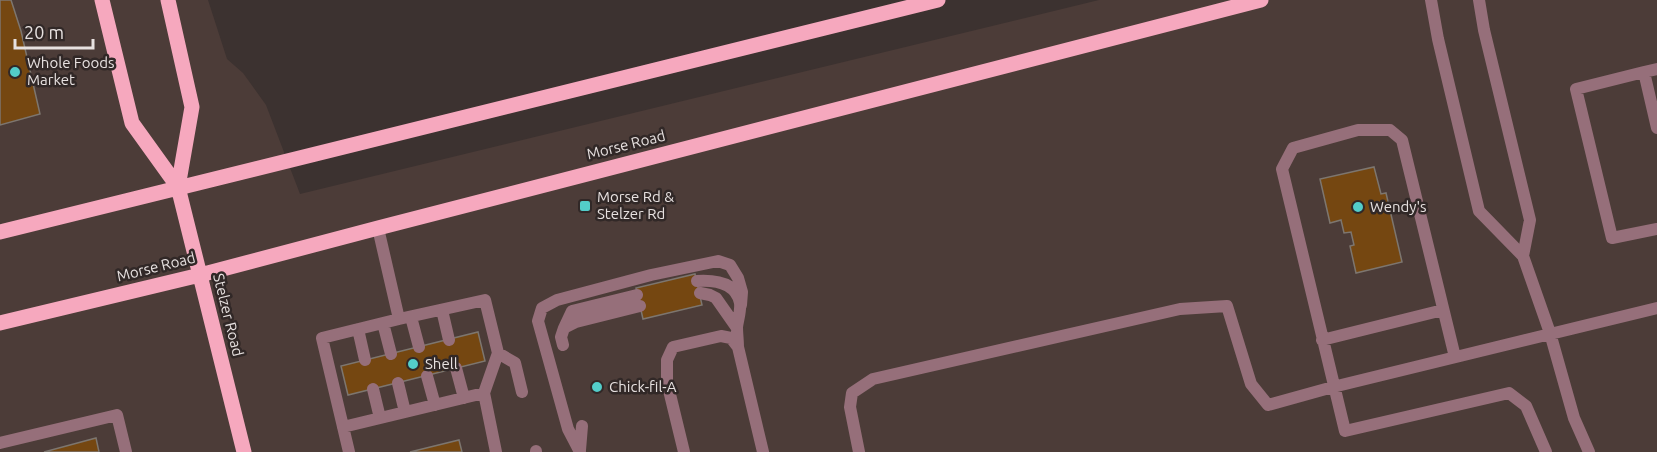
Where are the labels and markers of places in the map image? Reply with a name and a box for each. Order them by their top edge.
place label: Whole Foods Market [27,54,115,88]
marker: Whole Foods Market [8,65,22,79]
place label: Morse Rd & Stelzer Rd [597,188,674,222]
place label: Wendy's [1370,198,1427,215]
marker: Morse Rd & Stelzer Rd [578,199,592,213]
marker: Wendy's [1351,200,1365,214]
place label: Shell [425,355,458,372]
marker: Shell [406,357,420,371]
place label: Chick-fil-A [609,378,677,395]
marker: Chick-fil-A [590,380,604,394]

